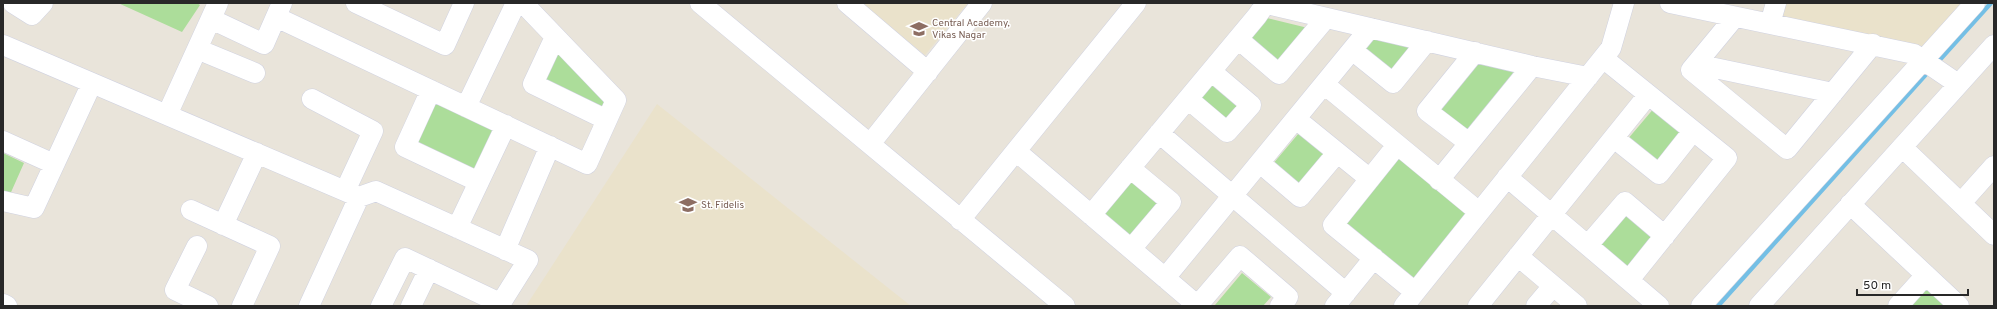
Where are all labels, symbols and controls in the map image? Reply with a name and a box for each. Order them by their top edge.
place label: Central Academy, Vikas Nagar [932,17,1010,42]
school or university icon: Central Academy, Vikas Nagar [909,19,929,39]
school or university icon: St. Fidelis [678,195,698,215]
place label: St. Fidelis [701,199,744,212]
scale bar [1857,271,1968,297]
text: 50 m [1863,278,1891,294]

